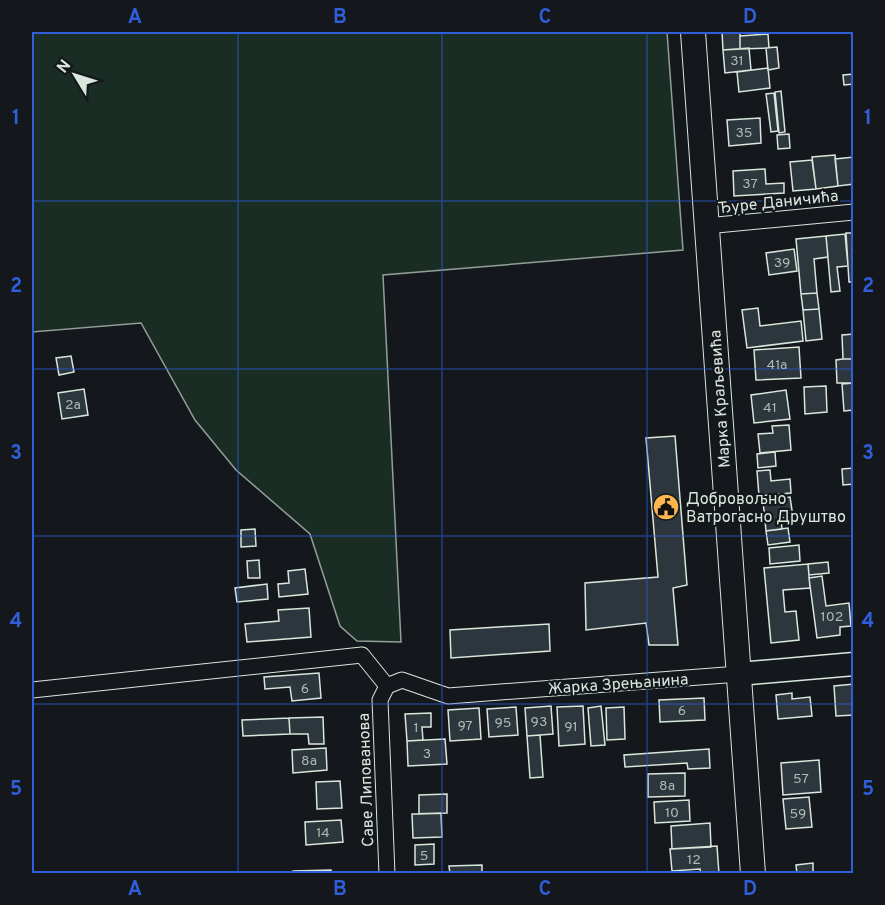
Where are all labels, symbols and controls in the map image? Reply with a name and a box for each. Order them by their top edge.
text: A [128,5,142,31]
text: B [333,5,347,31]
text: C [539,5,551,31]
text: D [743,5,757,31]
north arrow [45,45,105,105]
house number: 31 [730,53,744,70]
text: N [53,56,76,78]
text: 1 [12,106,20,132]
text: 1 [864,106,872,132]
house number: 35 [735,125,753,142]
house number: 37 [742,176,758,193]
street label: Ђуре Даничића [717,187,840,219]
house number: 39 [774,255,790,272]
text: 2 [10,274,22,300]
text: 2 [862,274,874,300]
street label: Марка Краљевића [706,329,736,469]
house number: 41a [767,357,787,374]
house number: 2a [65,397,81,414]
house number: 41 [763,400,777,417]
text: 3 [10,441,22,467]
text: 3 [862,441,874,467]
place label: Добровољно Ватрогасно Друштво [686,490,846,528]
public building icon: Добровољно Ватрогасно Друштво [651,492,681,522]
text: 4 [10,609,22,635]
house number: 102 [821,609,843,626]
text: 4 [862,609,874,635]
street label: Жарка Зрењанина [547,670,689,700]
house number: 6 [301,681,309,698]
house number: 6 [678,703,686,720]
street label: Саве Липованова [355,713,379,847]
house number: 93 [531,714,547,731]
house number: 95 [494,715,512,732]
house number: 97 [457,718,473,735]
house number: 91 [564,719,578,736]
house number: 1 [413,720,419,737]
house number: 3 [423,746,431,763]
house number: 8a [301,753,317,770]
house number: 57 [793,771,809,788]
text: 5 [10,777,22,803]
text: 5 [862,777,874,803]
house number: 8a [659,778,675,795]
house number: 10 [665,805,679,822]
house number: 59 [790,806,806,823]
house number: 14 [316,825,330,842]
house number: 5 [420,848,428,865]
house number: 12 [687,852,701,869]
text: A [128,877,142,903]
text: B [333,877,347,903]
text: C [539,877,551,903]
text: D [743,877,757,903]

